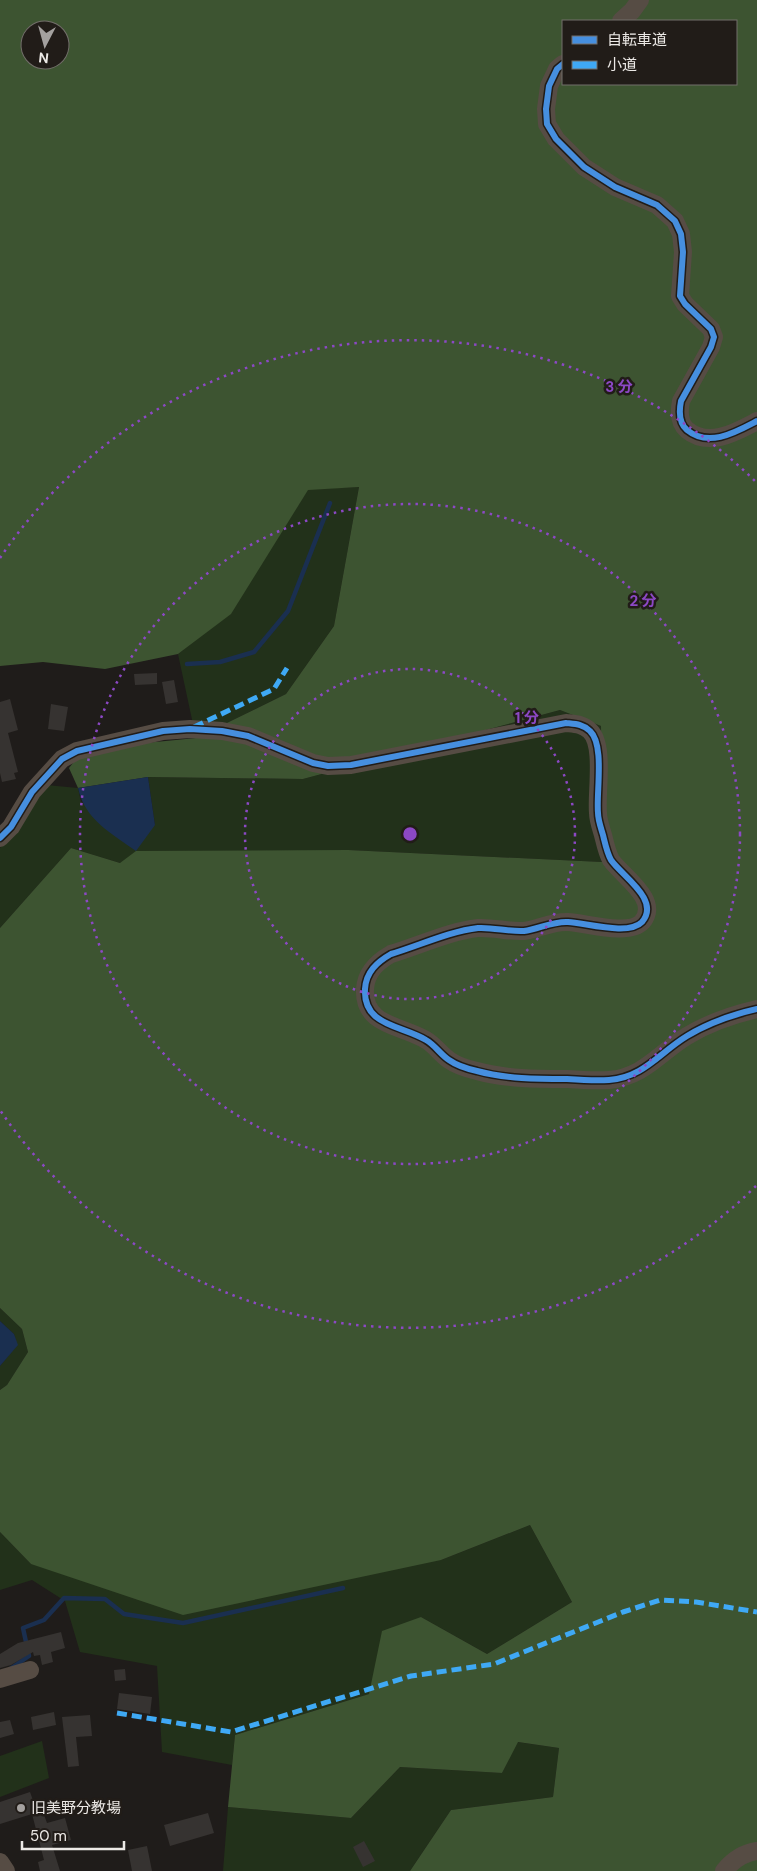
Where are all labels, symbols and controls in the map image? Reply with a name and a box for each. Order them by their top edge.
north arrow [20,20,70,70]
legend [562,20,737,85]
text: 自転車道 [607,30,667,50]
text: N [38,48,50,67]
text: 小道 [607,55,637,75]
text: 3 分 [605,377,633,397]
text: 2 分 [629,591,657,611]
text: 1 分 [515,708,539,728]
centre of rings [401,825,419,843]
place label: 旧美野分教場 [31,1798,121,1818]
marker: 旧美野分教場 [15,1802,27,1814]
scale bar [22,1818,125,1850]
text: 50 m [30,1826,67,1846]

